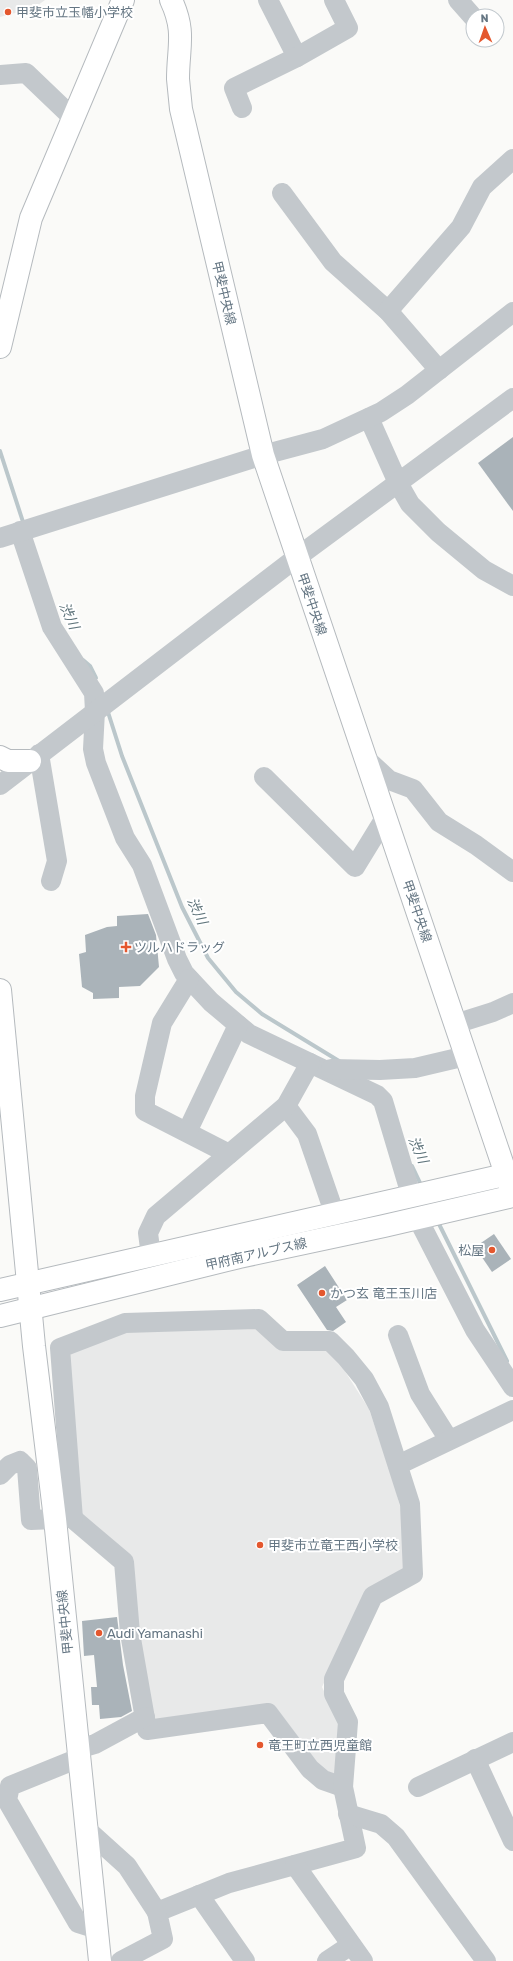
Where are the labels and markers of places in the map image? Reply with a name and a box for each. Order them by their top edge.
place label: 甲斐市立玉幡小学校 [16,5,133,20]
marker: 甲斐市立玉幡小学校 [3,7,13,17]
place label: ツルハドラッグ [134,940,225,955]
marker: ツルハドラッグ [121,942,131,952]
place label: 松屋 [458,1243,484,1258]
marker: 松屋 [487,1245,497,1255]
place label: かつ玄 竜王玉川店 [330,1286,437,1301]
marker: かつ玄 竜王玉川店 [317,1288,327,1298]
place label: 甲斐市立竜王西小学校 [268,1538,398,1553]
marker: 甲斐市立竜王西小学校 [255,1540,265,1550]
place label: Audi Yamanashi [107,1626,203,1641]
marker: Audi Yamanashi [94,1628,104,1638]
place label: 竜王町立西児童館 [268,1738,372,1753]
marker: 竜王町立西児童館 [255,1740,265,1750]

